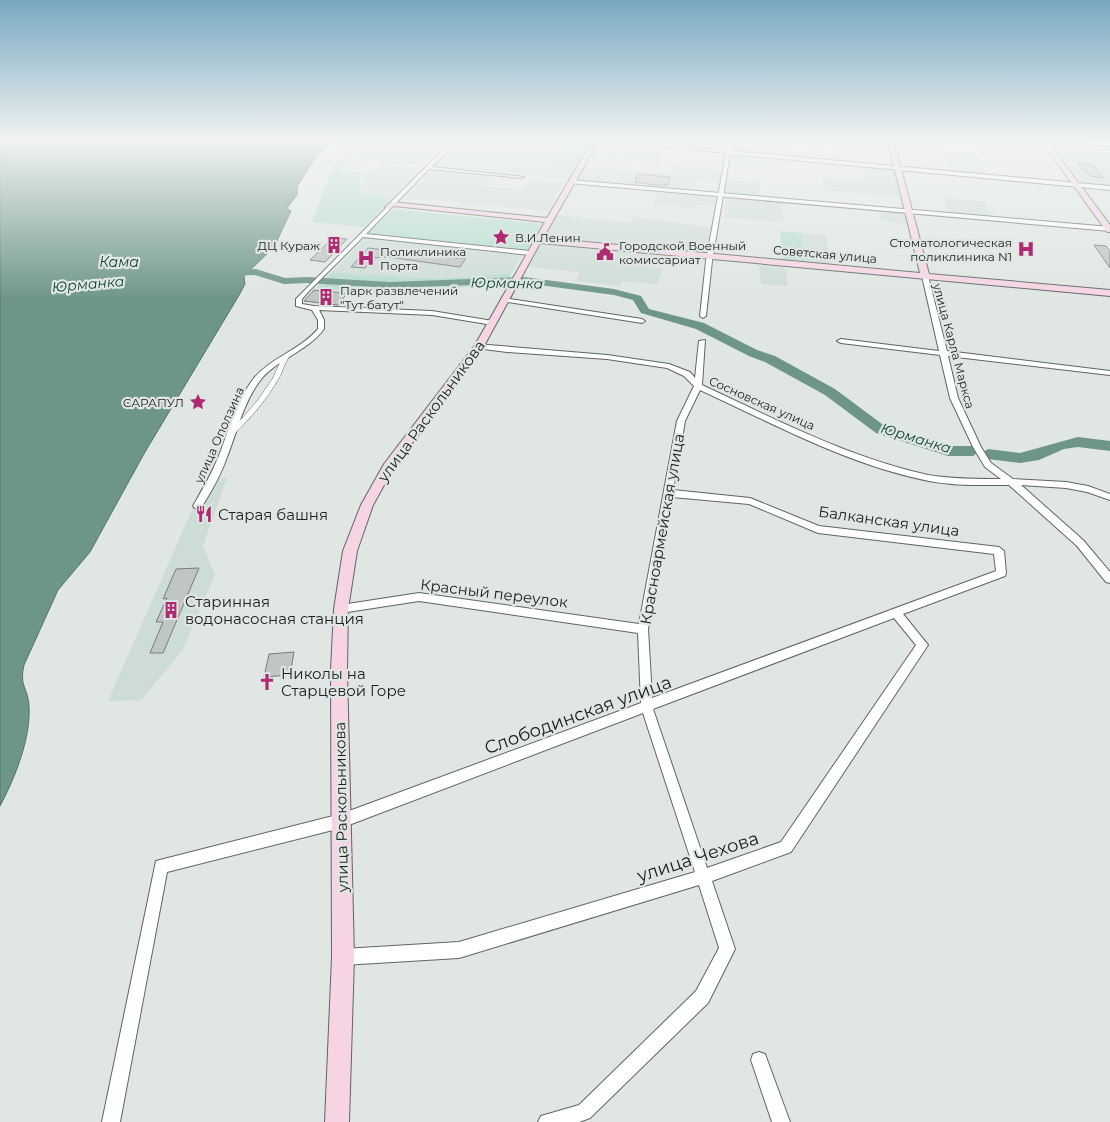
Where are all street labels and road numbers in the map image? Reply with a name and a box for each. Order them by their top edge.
street label: Советская улица [772,242,878,266]
street label: улица Карла Маркса [930,281,978,410]
street label: улица Раскольникова [373,336,489,486]
street label: Сосновская улица [707,373,817,433]
street label: улица Оползина [191,385,247,486]
street label: Красноармейская улица [636,432,688,626]
street label: Балканская улица [817,502,961,540]
street label: Красный переулок [419,575,569,612]
street label: Слободинская улица [481,671,675,759]
street label: улица Раскольникова [330,722,352,893]
street label: улица Чехова [633,827,762,887]

